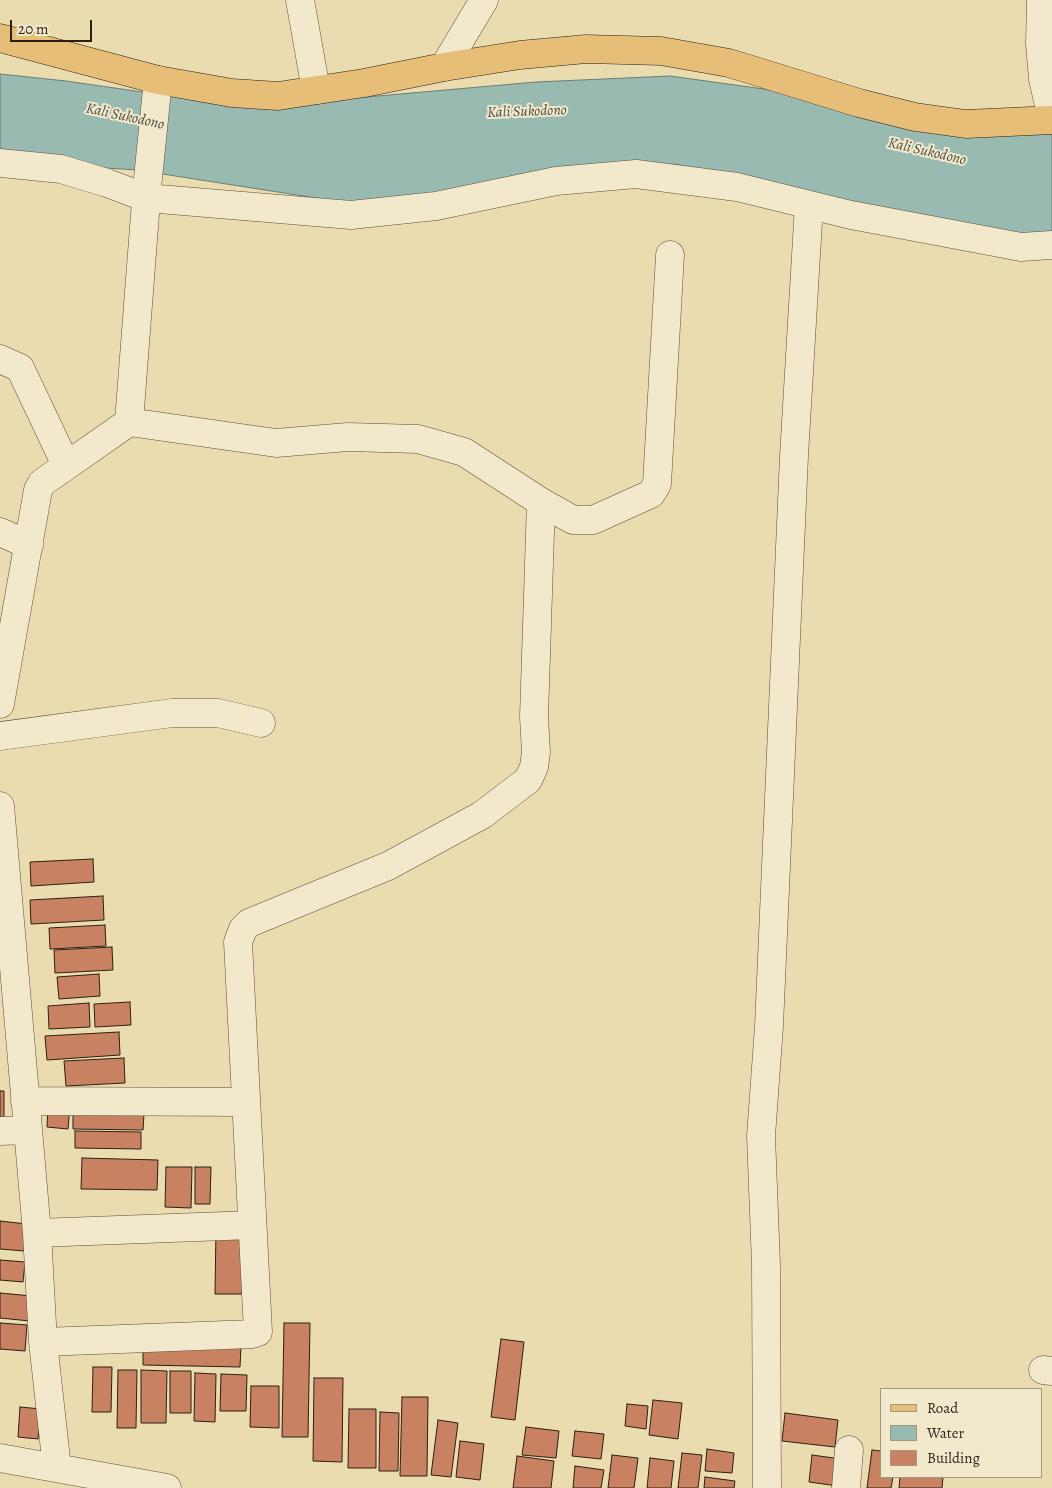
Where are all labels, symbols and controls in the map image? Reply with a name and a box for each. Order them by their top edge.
scale bar [12,10,95,42]
text: 20 m [18,19,49,39]
water label: Kali Sukodono [84,100,166,134]
water label: Kali Sukodono [487,102,567,122]
water label: Kali Sukodono [886,134,968,170]
legend [880,1388,1042,1478]
text: Road [927,1398,958,1418]
text: Water [927,1423,964,1443]
text: Building [927,1448,980,1468]

